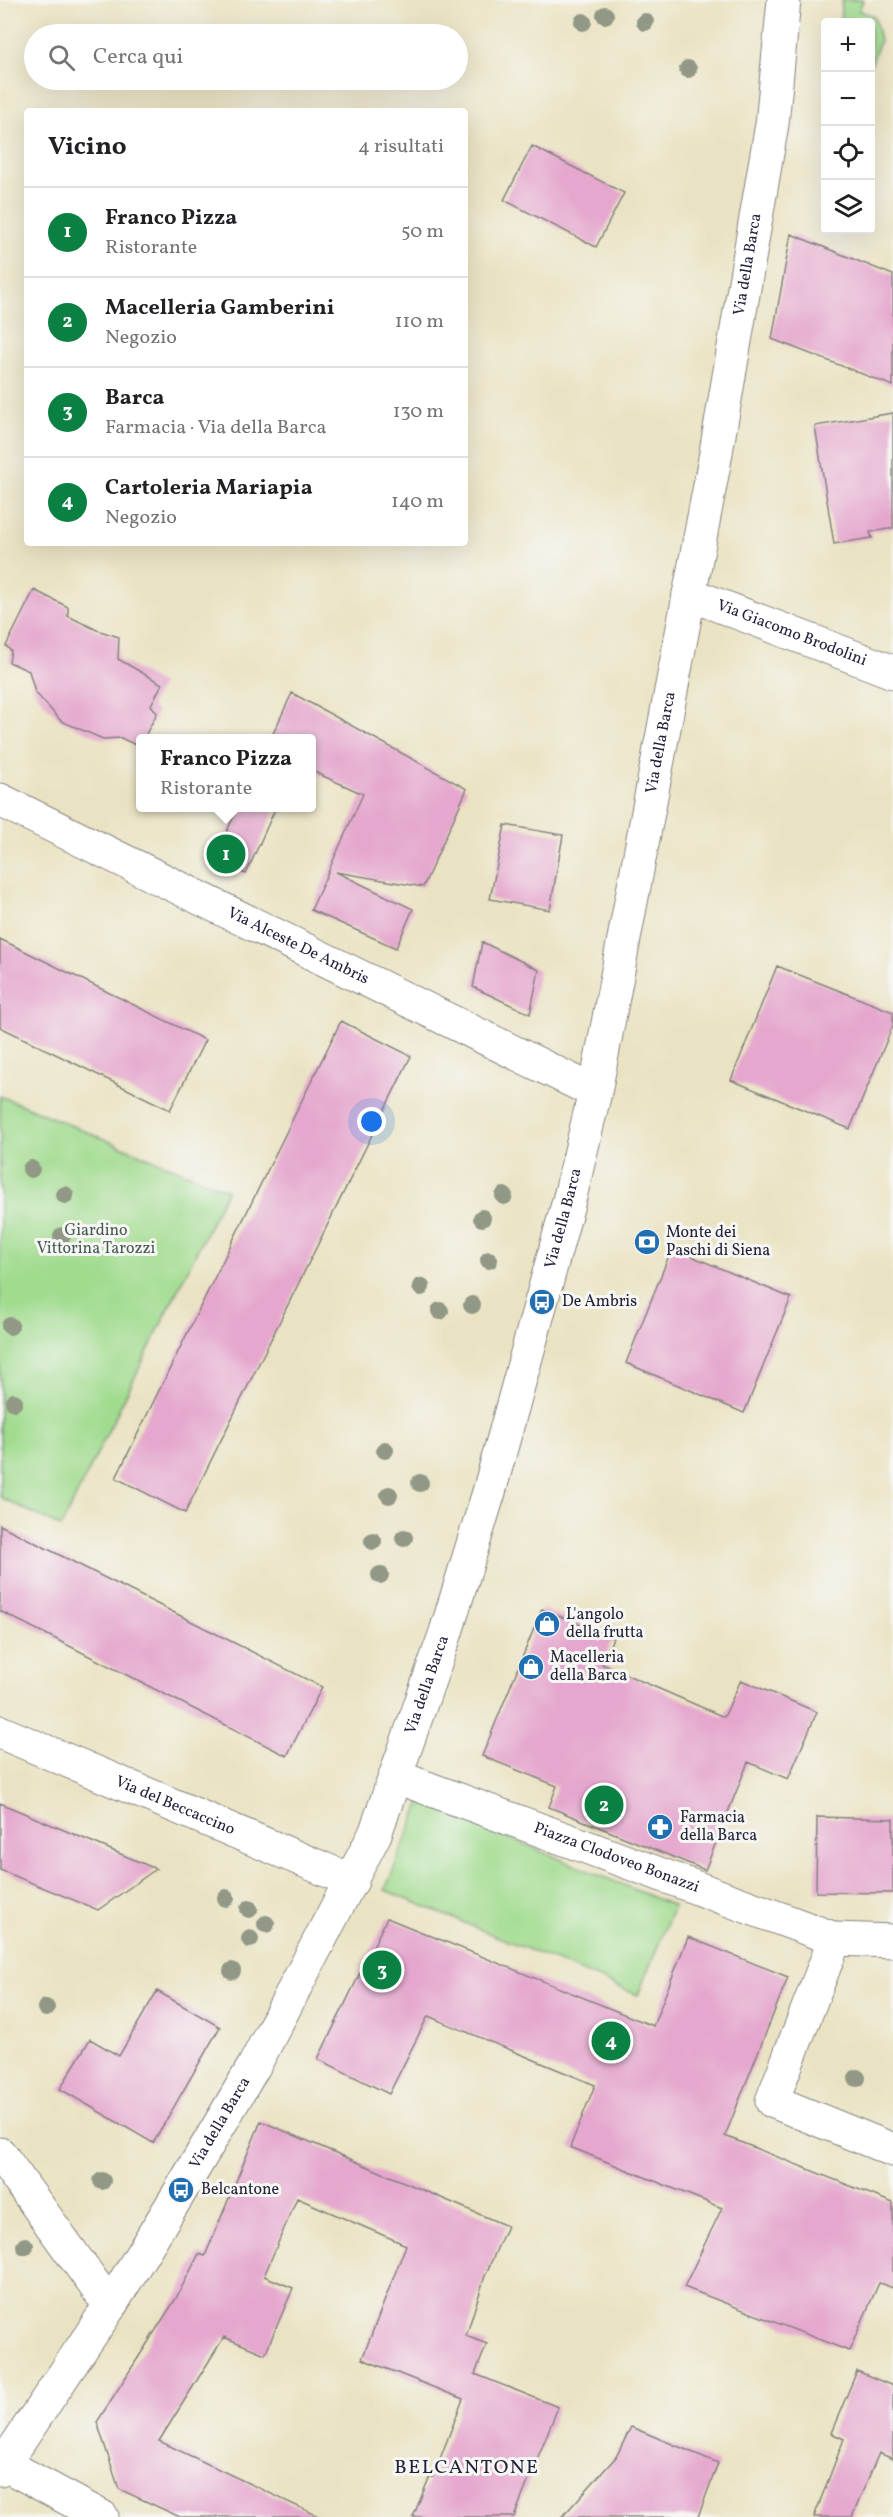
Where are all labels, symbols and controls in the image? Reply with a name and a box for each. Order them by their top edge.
map controls [821,18,875,234]
button: + [821,18,875,72]
search box [24,24,468,90]
icon: search [45,41,78,74]
text: Cerca qui [93,42,183,73]
button: − [821,72,875,126]
button: locate [821,126,875,180]
text: Vicino [48,129,127,165]
text: 4 risultati [358,133,444,161]
button: layers [821,180,875,234]
text: Franco Pizza [105,203,237,234]
street label: Via della Barca [728,212,768,317]
text: 1 [63,218,72,246]
text: 50 m [401,218,444,246]
text: Ristorante [105,234,197,262]
text: Macelleria Gamberini [105,293,335,324]
text: 2 [62,308,73,336]
text: 110 m [395,308,444,336]
text: Negozio [105,324,177,352]
text: Barca [105,383,164,414]
text: 3 [62,398,73,426]
text: 130 m [393,398,444,426]
text: Farmacia · Via della Barca [105,414,327,442]
text: Cartoleria Mariapia [105,473,313,504]
text: 4 [61,488,74,516]
text: 140 m [391,488,444,516]
text: Negozio [105,504,177,532]
street label: Via Giacomo Brodolini [714,595,870,672]
street label: Via della Barca [641,690,682,795]
popup [136,734,316,812]
text: Franco Pizza [160,744,292,775]
text: Ristorante [160,775,252,803]
pin: 1 [206,832,246,876]
street label: Via Alceste De Ambris [224,902,373,990]
your location [357,1107,386,1136]
street label: Via della Barca [540,1166,587,1271]
park label: Giardino Vittorina Tarozzi [37,1220,155,1260]
place label: Monte dei Paschi di Siena [666,1222,770,1262]
bank icon: Monte dei Paschi di Siena [632,1227,662,1257]
bus stop icon: De Ambris [527,1287,557,1317]
place label: De Ambris [562,1291,637,1313]
place label: L'angolo della frutta [566,1604,644,1644]
shop icon: L'angolo della frutta [532,1609,562,1639]
street label: Via della Barca [400,1633,455,1737]
place label: Macelleria della Barca [550,1647,627,1687]
shop icon: Macelleria della Barca [516,1652,546,1682]
street label: Via del Beccaccino [112,1771,238,1841]
pin: 2 [584,1782,624,1828]
place label: Farmacia della Barca [680,1807,757,1847]
pharmacy icon: Farmacia della Barca [645,1812,675,1842]
street label: Piazza Clodoveo Bonazzi [531,1818,703,1899]
pin: 3 [362,1948,401,1992]
pin: 4 [592,2018,630,2064]
street label: Via della Barca [185,2073,256,2173]
bus stop icon: Belcantone [166,2175,196,2205]
place label: Belcantone [201,2179,279,2201]
district label: BELCANTONE [394,2454,540,2482]

